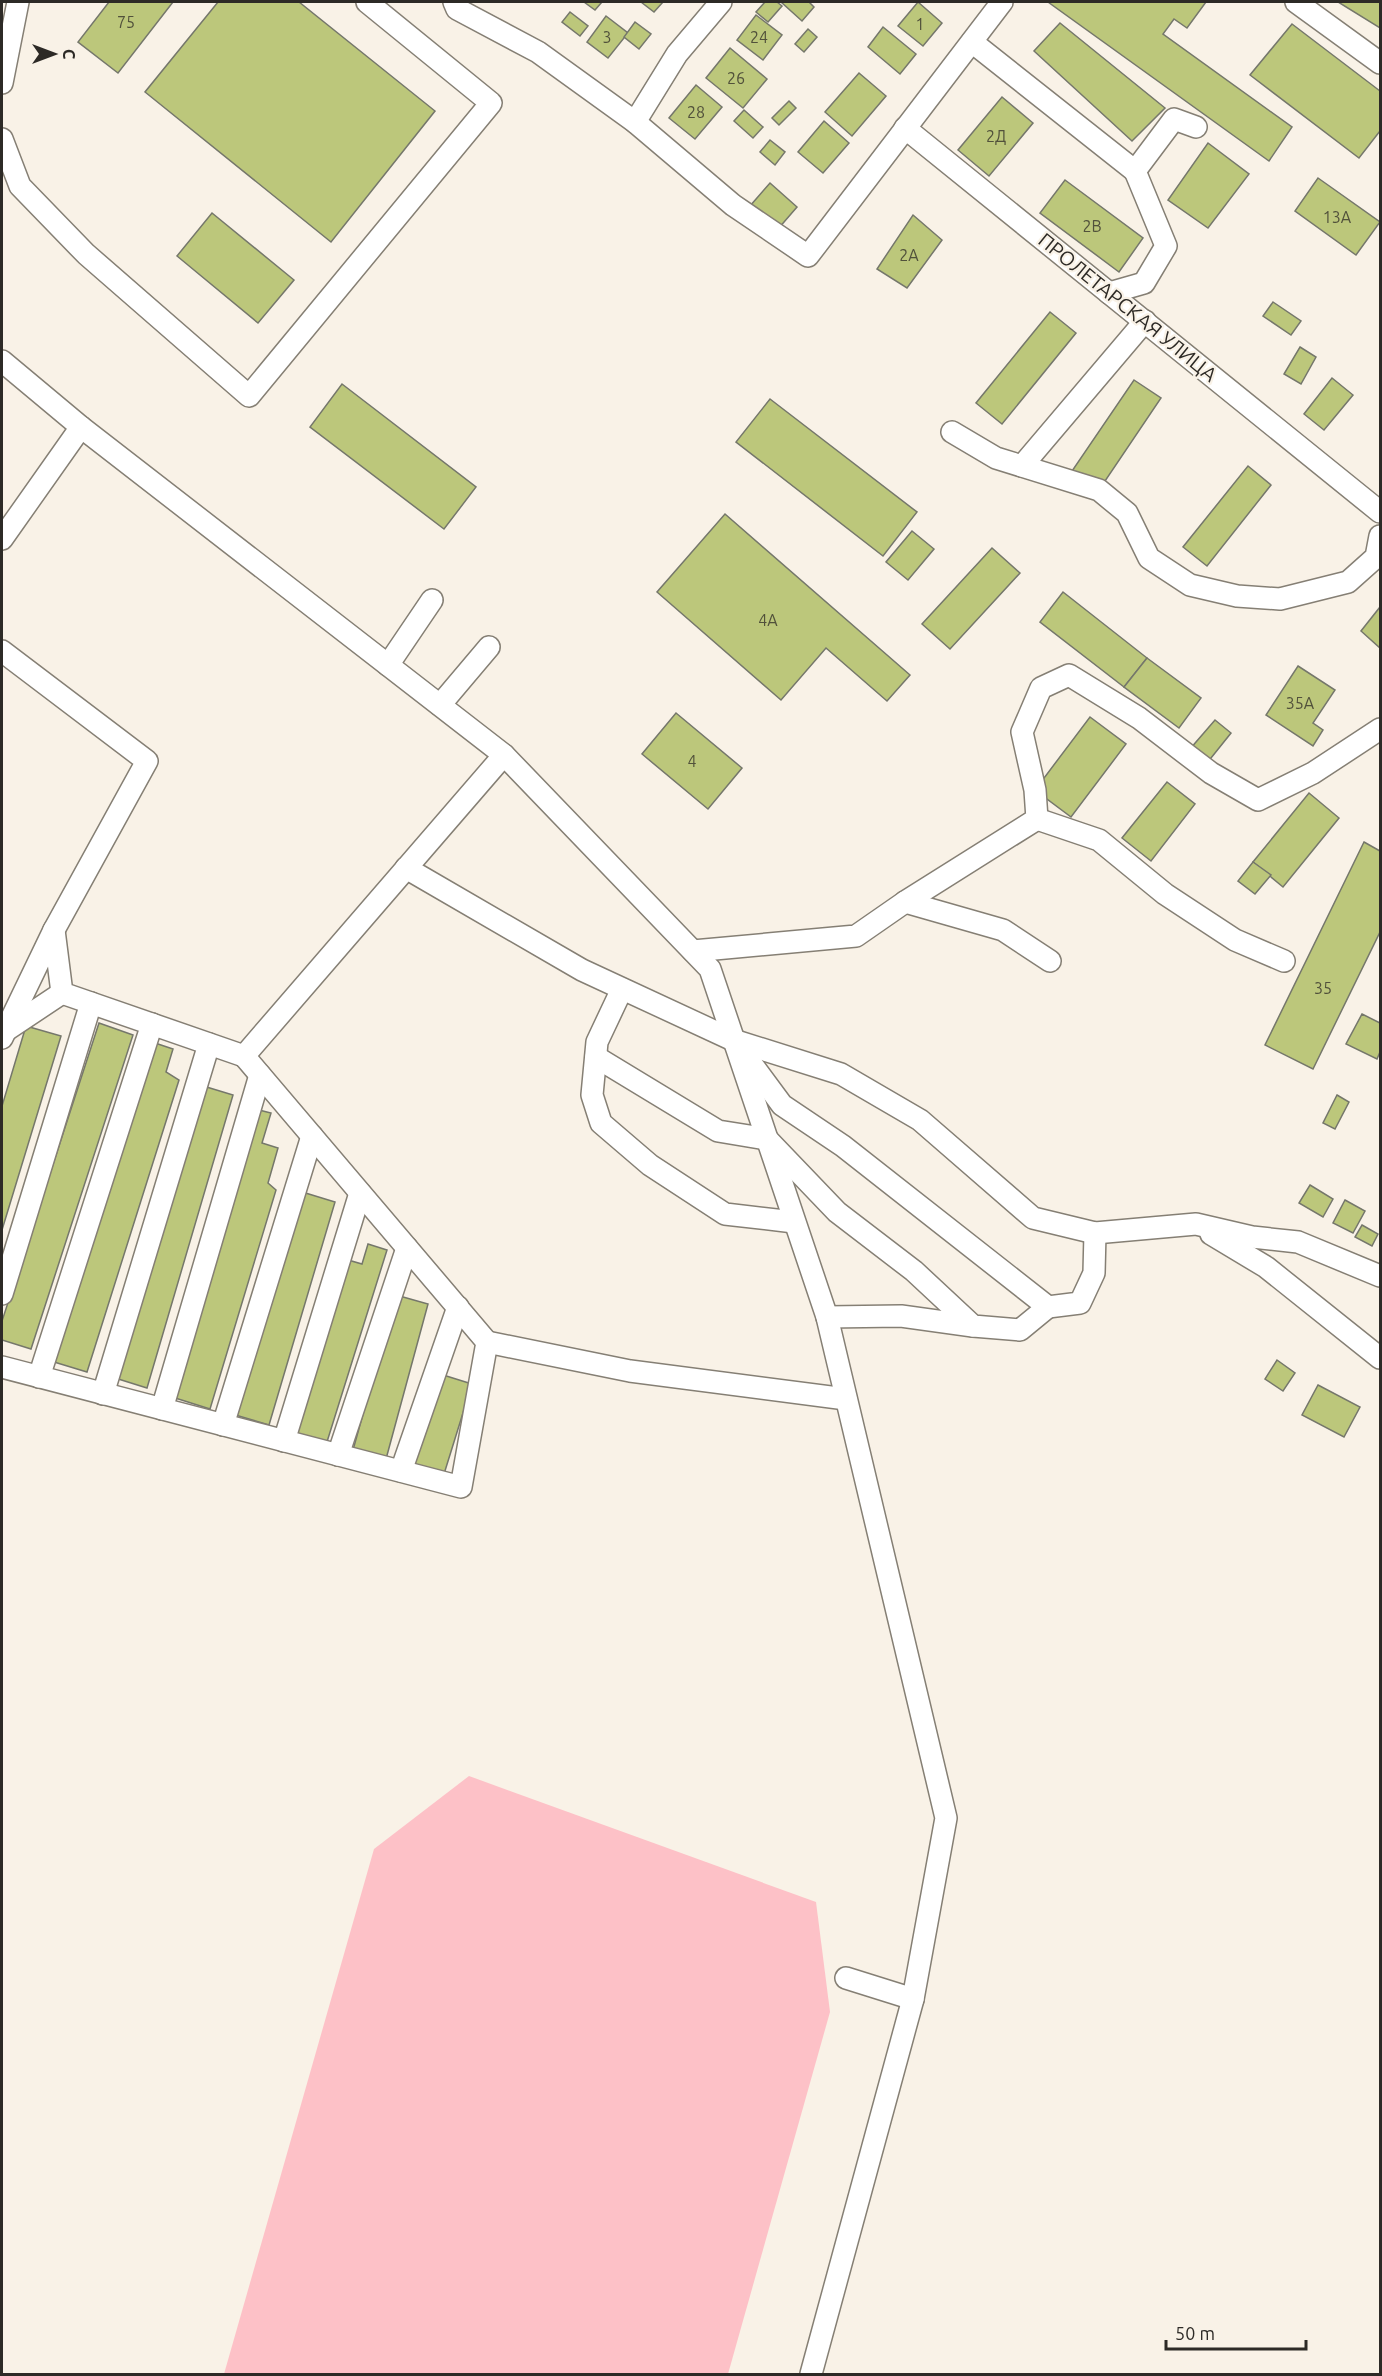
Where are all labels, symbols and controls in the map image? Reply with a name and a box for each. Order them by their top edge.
house number: 75 [117,13,135,31]
house number: 1 [915,15,925,33]
north arrow [24,24,84,84]
house number: 3 [602,28,612,46]
house number: 24 [750,28,768,46]
text: С [60,49,78,59]
house number: 26 [727,69,745,87]
house number: 28 [687,103,705,121]
house number: 2Д [986,127,1006,145]
house number: 13А [1323,208,1352,226]
house number: 2В [1082,217,1102,235]
street label: ПРОЛЕТАРСКАЯ УЛИЦА [1034,228,1222,386]
house number: 2А [899,246,919,264]
house number: 4А [758,611,778,629]
house number: 35А [1286,694,1315,712]
house number: 4 [687,752,697,770]
house number: 35 [1314,979,1332,997]
scale bar [1166,2313,1306,2351]
text: 50 m [1175,2323,1215,2343]

